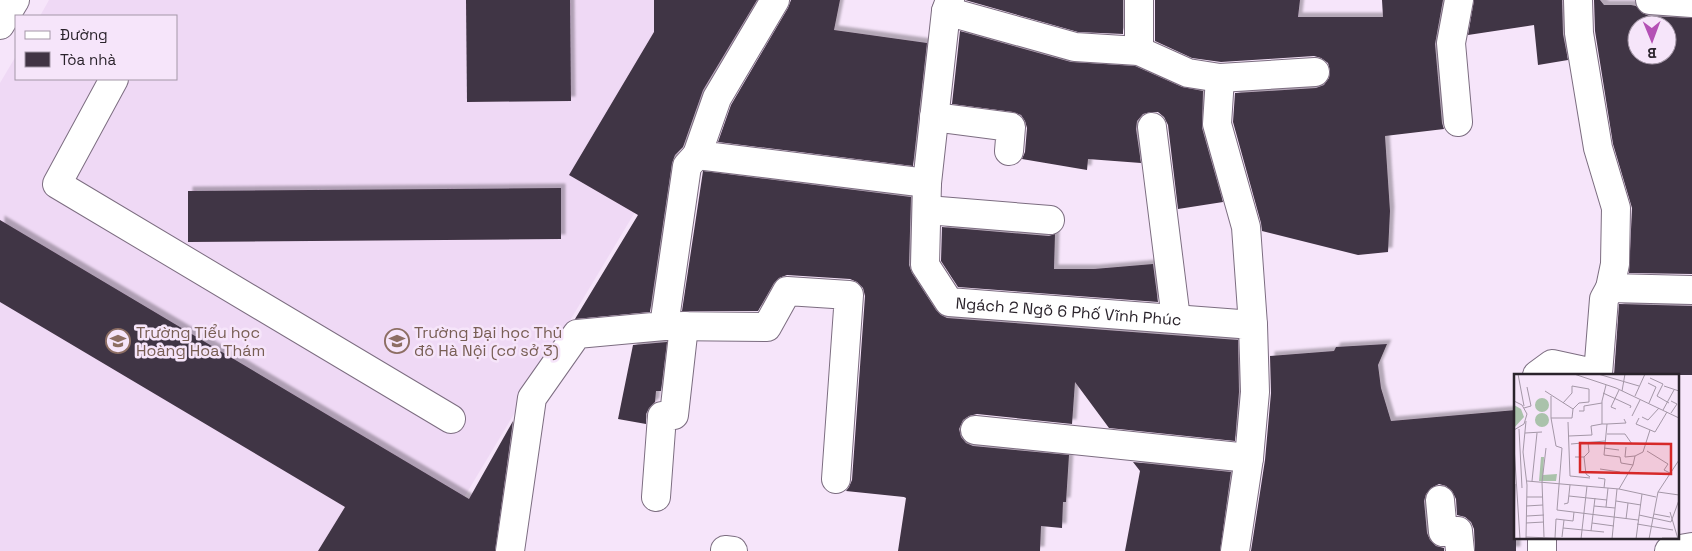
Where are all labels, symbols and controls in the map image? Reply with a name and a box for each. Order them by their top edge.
legend [15,15,178,80]
north arrow [1627,15,1677,65]
text: Đường [60,25,108,44]
text: B [1647,44,1657,62]
text: Tòa nhà [60,50,116,69]
street label: Ngách 2 Ngõ 6 Phố Vĩnh Phúc [955,293,1182,331]
place label: Trường Tiểu học Hoàng Hoa Thám [136,322,265,361]
place label: Trường Đại học Thủ đô Hà Nội (cơ sở 3) [414,322,562,361]
school or university icon: Trường Tiểu học Hoàng Hoa Thám [105,328,131,354]
school or university icon: Trường Đại học Thủ đô Hà Nội (cơ sở 3) [384,328,410,354]
inset map [1514,374,1680,538]

